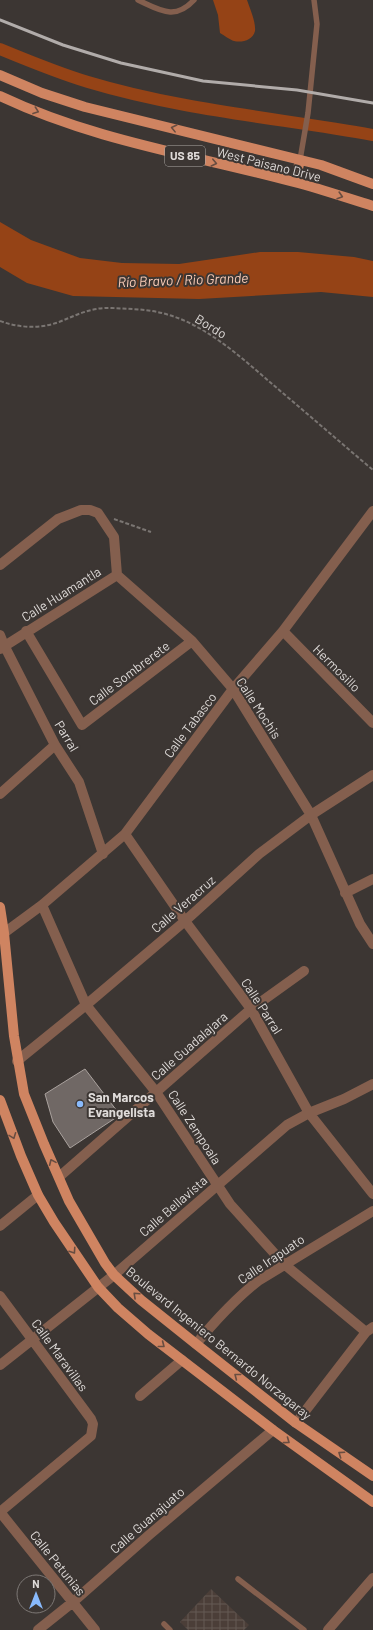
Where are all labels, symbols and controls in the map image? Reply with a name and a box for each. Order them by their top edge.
one-way arrow [32,107,39,115]
one-way arrow [171,124,178,133]
street label: West Paisano Drive [215,143,323,185]
road number: US 85 [165,146,205,166]
one-way arrow [210,158,217,167]
one-way arrow [336,191,343,200]
water label: Río Bravo / Rio Grande [117,269,249,290]
street label: Bordo [192,310,230,342]
street label: Calle Huamantla [18,563,104,625]
street label: Calle Sombrerete [85,637,173,709]
street label: Hermosillo [310,641,364,695]
street label: Calle Mochis [233,674,285,742]
street label: Calle Tabasco [160,689,220,761]
street label: Parral [52,718,82,754]
street label: Calle Veracruz [148,872,218,936]
street label: Calle Parral [238,975,286,1037]
street label: Calle Guadalajara [147,1008,231,1084]
street label: Calle Zempoala [165,1087,225,1167]
place label: San Marcos Evangelista [88,1089,155,1120]
marker: San Marcos Evangelista [75,1099,85,1109]
one-way arrow [9,1133,17,1140]
one-way arrow [49,1159,57,1167]
street label: Calle Bellavista [136,1172,210,1240]
street label: Calle Irapuato [235,1231,307,1287]
one-way arrow [68,1247,76,1254]
street label: Boulevard Ingeniero Bernardo Norzagaray [123,1263,315,1423]
one-way arrow [133,1293,140,1300]
street label: Calle Maravillas [28,1316,92,1394]
one-way arrow [157,1340,164,1347]
one-way arrow [234,1374,241,1381]
one-way arrow [283,1436,290,1443]
one-way arrow [338,1451,345,1459]
street label: Calle Guanajuato [106,1483,188,1557]
street label: Calle Petunias [27,1527,89,1599]
north arrow [16,1574,56,1614]
text: N [32,1577,40,1590]

